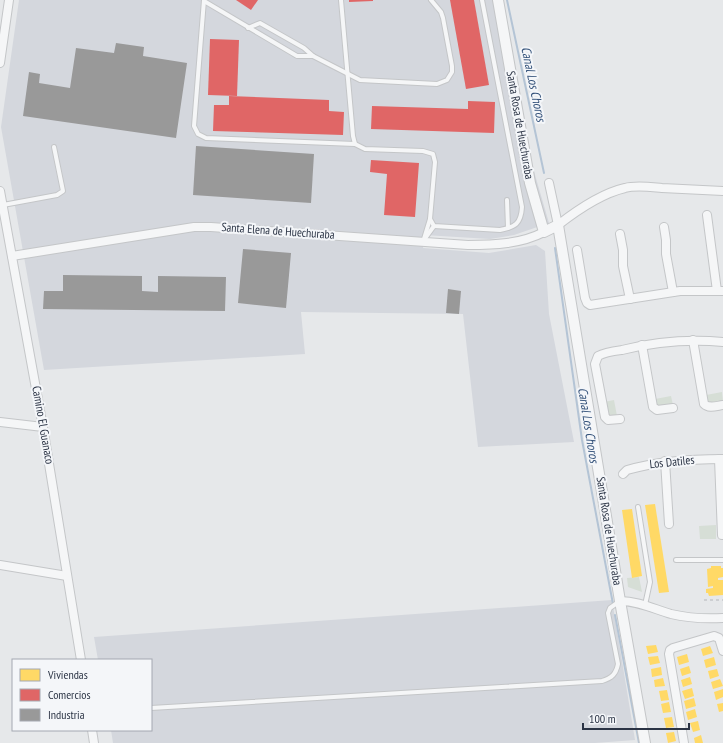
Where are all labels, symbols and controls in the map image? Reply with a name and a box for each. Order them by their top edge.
water label: Canal Los Choros [517,45,550,125]
street label: Santa Rosa de Huechuraba [504,70,537,180]
street label: Santa Elena de Huechuraba [221,219,335,242]
street label: Camino El Guanaco [29,385,58,465]
water label: Canal Los Choros [574,386,603,466]
street label: Los Datiles [649,452,695,471]
street label: Santa Rosa de Huechuraba [593,476,626,587]
legend [12,659,152,731]
text: Viviendas [47,667,88,682]
text: Comercios [48,687,91,702]
scale bar [583,705,689,731]
text: Industria [48,707,85,722]
text: 100 m [589,711,616,726]

